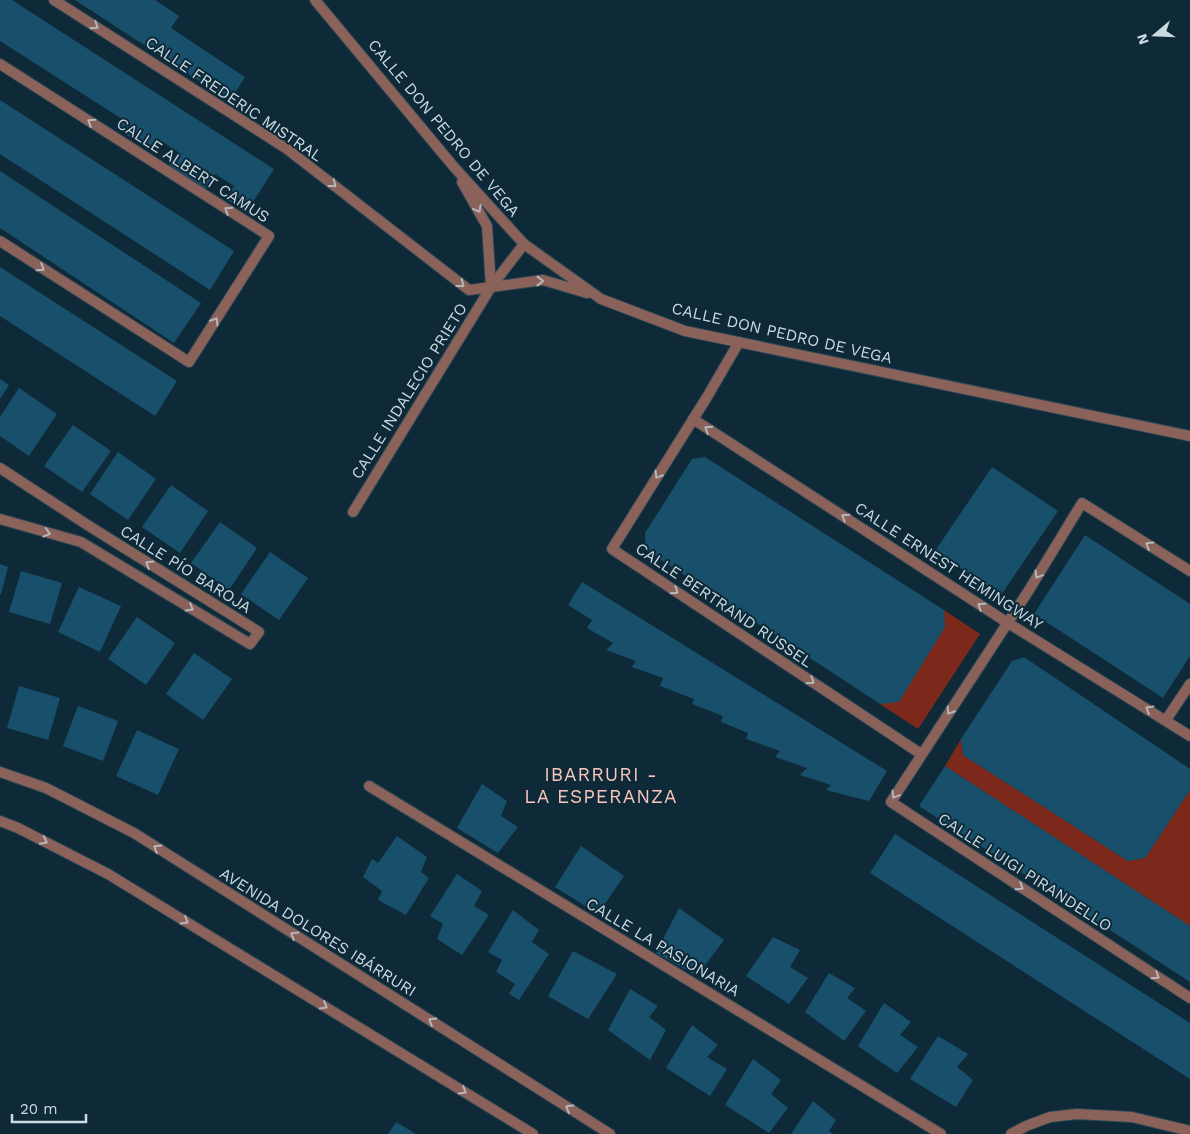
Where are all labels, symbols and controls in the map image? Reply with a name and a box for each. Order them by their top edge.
north arrow [1130,10,1180,60]
one-way arrow [90,20,99,30]
text: N [1133,32,1152,47]
street label: CALLE FREDERIC MISTRAL [142,33,326,166]
street label: CALLE DON PEDRO DE VEGA [364,35,524,221]
street label: CALLE ALBERT CAMUS [113,113,273,227]
one-way arrow [87,119,97,128]
one-way arrow [327,178,336,187]
one-way arrow [471,204,481,213]
one-way arrow [224,206,233,216]
one-way arrow [36,261,45,271]
one-way arrow [536,276,544,286]
one-way arrow [455,278,464,286]
street label: CALLE DON PEDRO DE VEGA [670,298,894,368]
street label: CALLE INDALECIO PRIETO [347,300,471,482]
one-way arrow [209,317,218,327]
one-way arrow [705,426,714,435]
one-way arrow [655,470,665,479]
street label: CALLE ERNEST HEMINGWAY [851,498,1047,634]
one-way arrow [841,514,850,523]
street label: CALLE PÍO BAROJA [117,521,255,617]
one-way arrow [42,527,50,537]
street label: CALLE BERTRAND RUSSEL [632,539,816,672]
one-way arrow [1145,542,1154,551]
one-way arrow [146,560,155,570]
one-way arrow [1035,569,1045,578]
one-way arrow [670,585,679,594]
one-way arrow [184,602,193,612]
one-way arrow [977,602,986,612]
one-way arrow [805,675,815,684]
one-way arrow [947,705,956,715]
one-way arrow [1145,706,1154,716]
district label: IBARRURI - LA ESPERANZA [524,763,678,808]
one-way arrow [892,790,902,799]
street label: CALLE LUIGI PIRANDELLO [935,809,1115,935]
one-way arrow [39,835,48,845]
one-way arrow [153,845,162,854]
street label: AVENIDA DOLORES IBÁRRURI [216,864,420,1000]
one-way arrow [1014,880,1023,890]
street label: CALLE LA PASIONARIA [583,894,744,1001]
one-way arrow [180,915,189,925]
one-way arrow [291,931,300,941]
one-way arrow [1150,969,1159,979]
one-way arrow [319,1000,328,1009]
one-way arrow [428,1018,437,1028]
one-way arrow [457,1084,466,1094]
scale bar [12,1092,86,1124]
text: 20 m [20,1100,58,1118]
one-way arrow [565,1105,575,1114]

